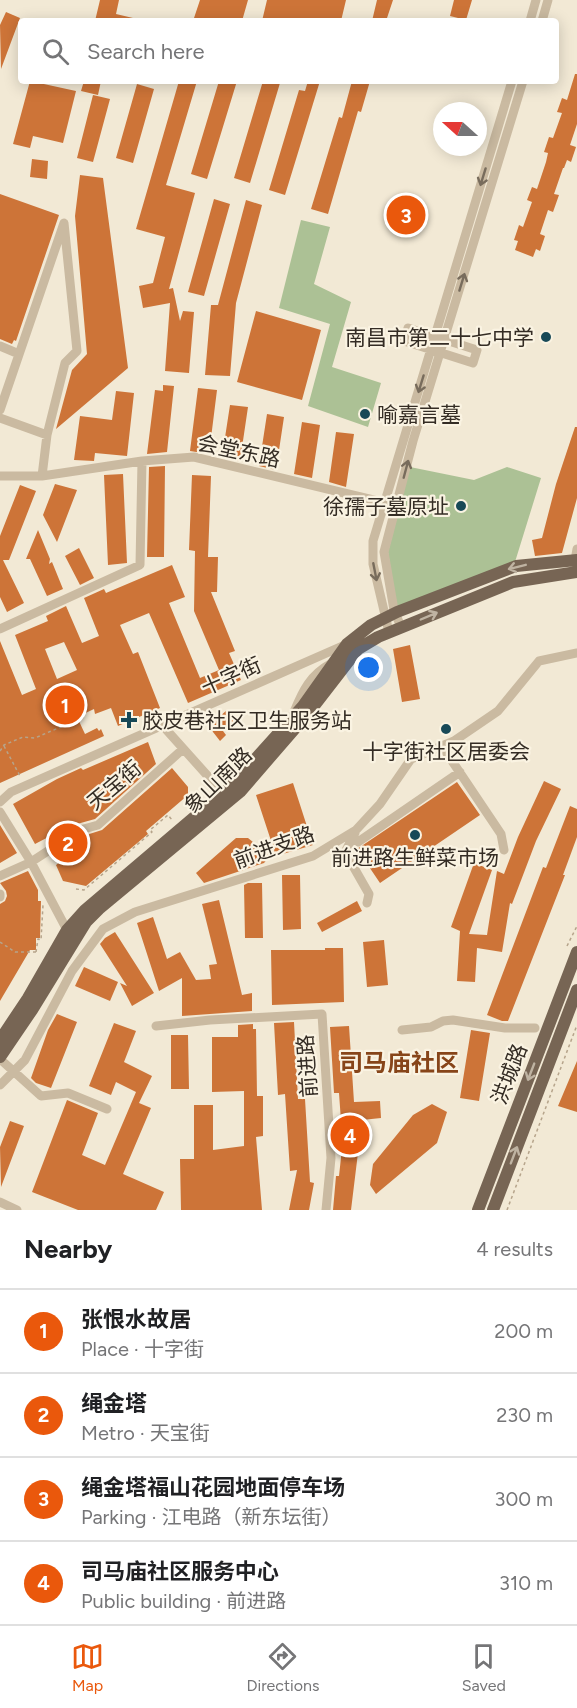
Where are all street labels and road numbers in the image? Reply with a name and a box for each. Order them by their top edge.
street label: 会堂东路 [195,430,283,472]
street label: 十字街 [197,652,265,700]
street label: 象山南路 [179,742,257,818]
street label: 天宝街 [82,755,146,815]
street label: 前进支路 [230,821,318,873]
street label: 前进路 [292,1034,322,1098]
street label: 洪城路 [486,1040,532,1108]

